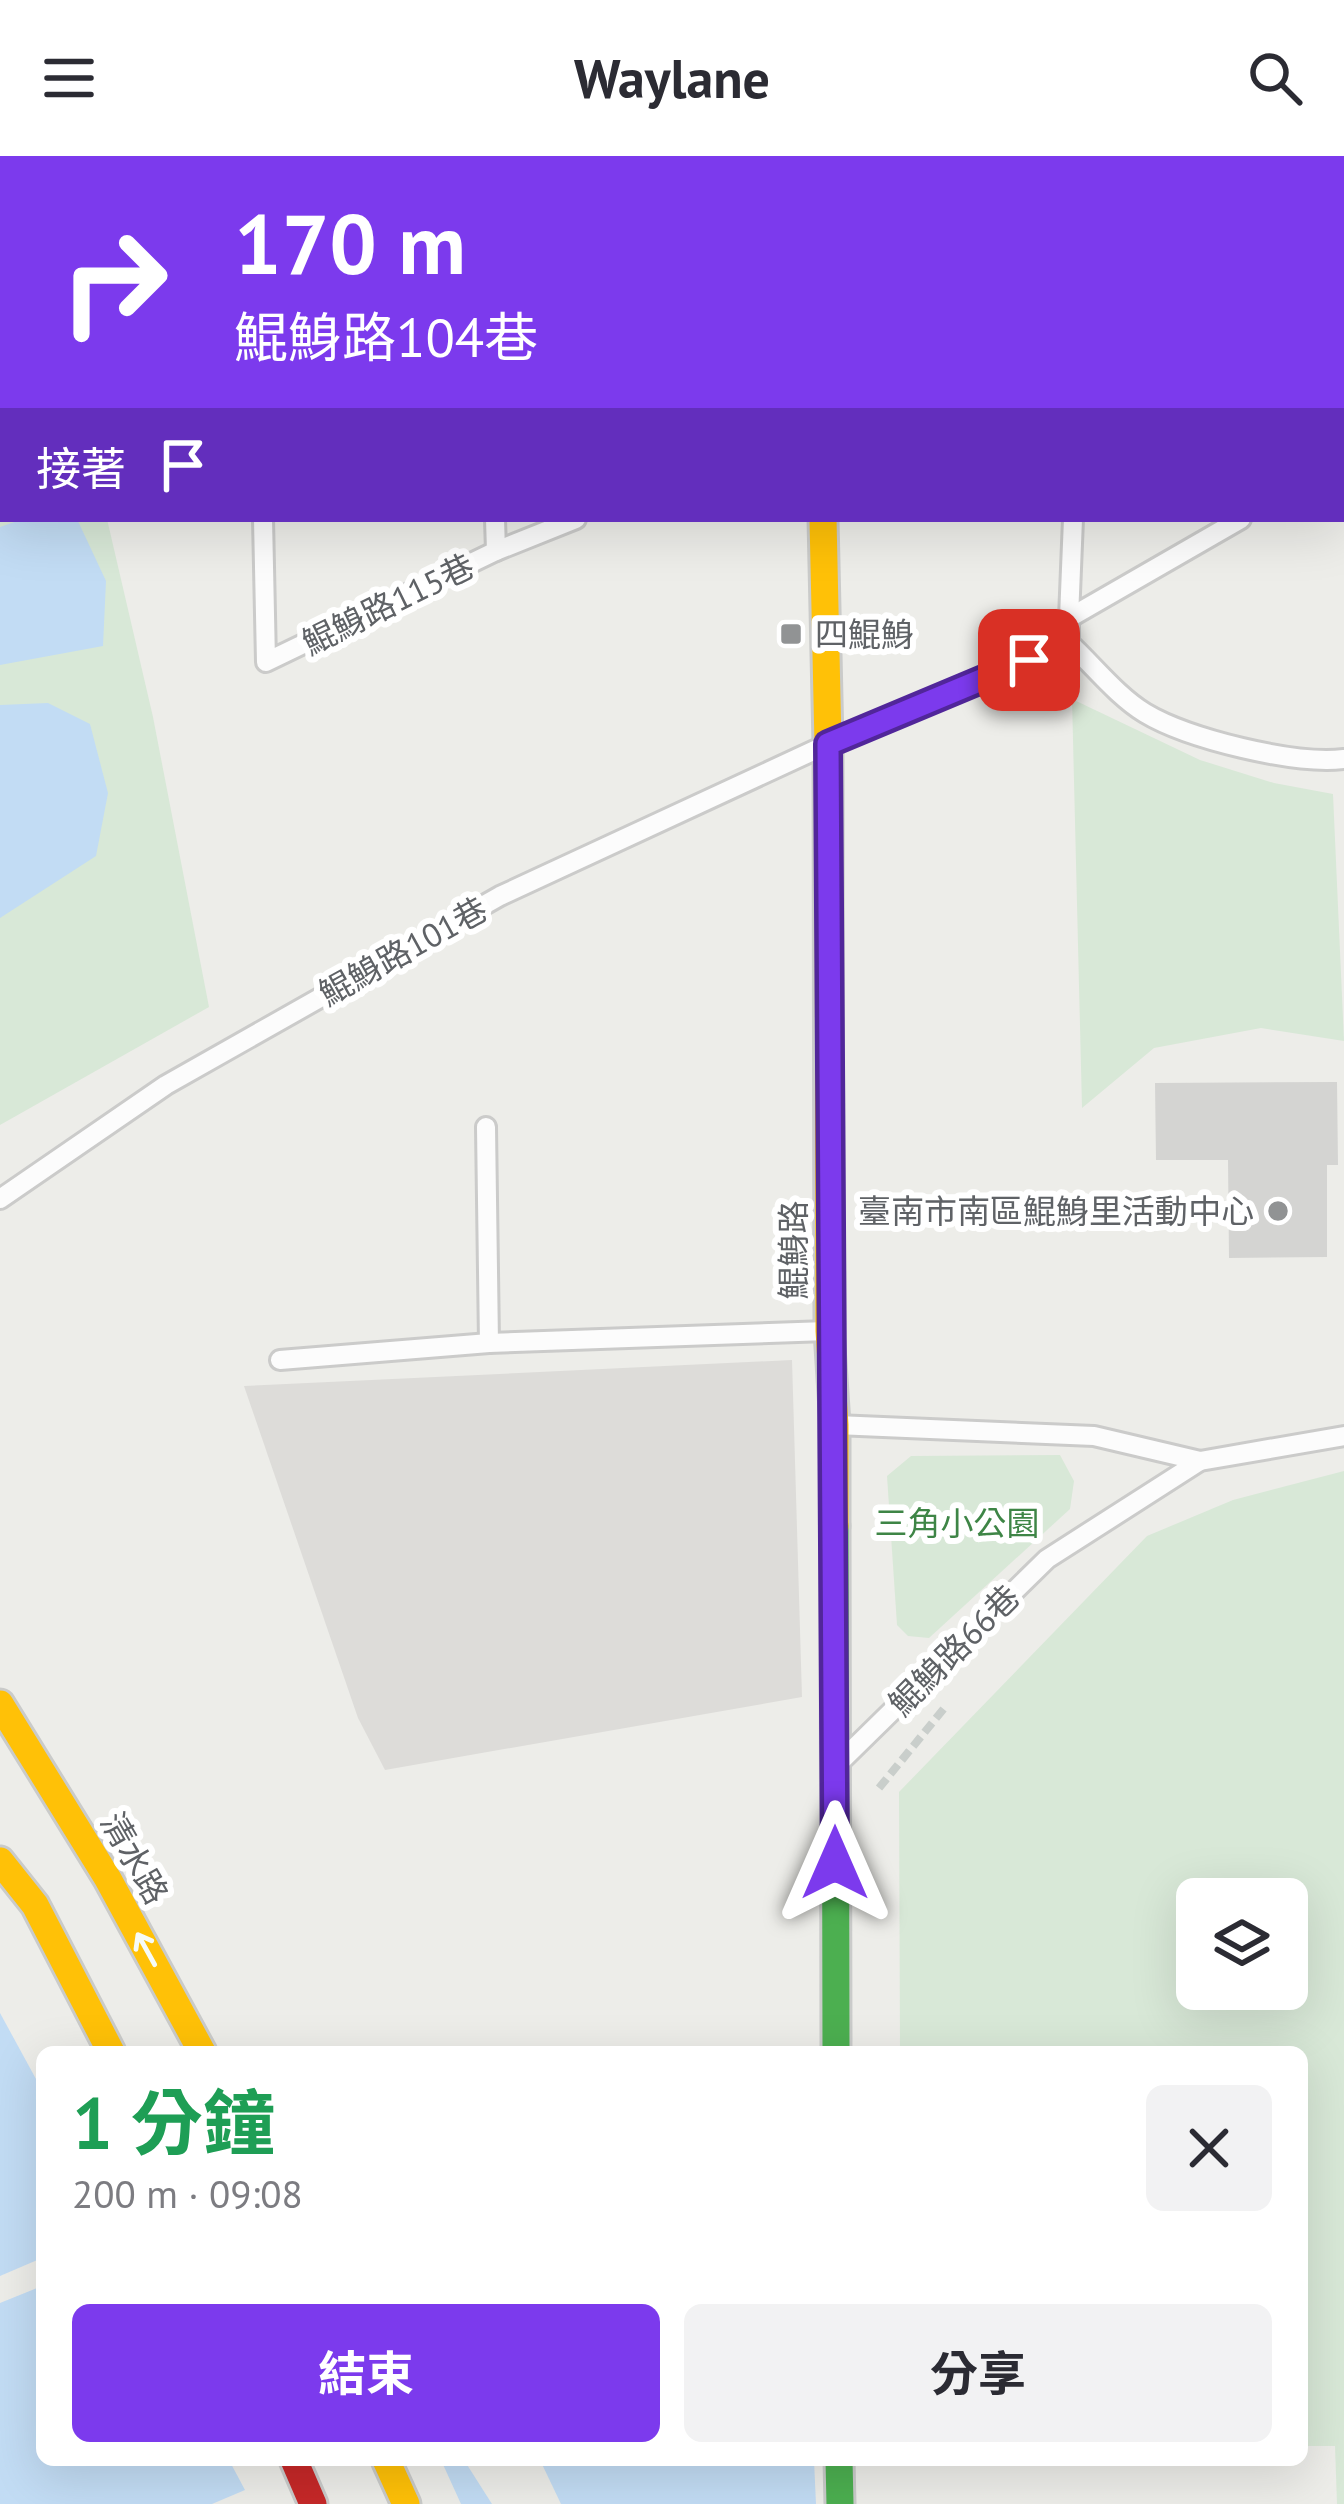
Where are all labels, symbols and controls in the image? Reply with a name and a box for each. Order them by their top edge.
text: Waylane [574,43,770,113]
icon: menu [36,45,102,111]
icon: search [1242,45,1308,111]
text: 170 m [234,188,466,297]
icon: right [36,204,192,360]
text: 鯤鯓路104巷 [234,302,538,372]
icon: arrive [150,432,216,498]
text: 接著 [36,439,126,497]
street label: 鯤鯓路115巷 [295,543,481,664]
pin [978,609,1080,711]
place label: 四鯤鯓 [815,612,914,655]
marker: 四鯤鯓 [778,621,804,647]
icon: arrive [996,627,1062,693]
street label: 鯤鯓路101巷 [311,887,495,1014]
place label: 臺南市南區鯤鯓里活動中心 [858,1189,1254,1232]
marker: 臺南市南區鯤鯓里活動中心 [1265,1198,1291,1224]
street label: 鯤鯓路 [771,1201,814,1300]
park label: 三角小公園 [875,1501,1040,1544]
street label: 鯤鯓路66巷 [879,1575,1028,1724]
position arrow [772,1800,898,1926]
street label: 清水路 [92,1804,179,1911]
map controls [1176,1878,1308,2010]
button: layers [1176,1878,1308,2010]
one-way arrow [134,1933,157,1968]
text: 1 分鐘 [72,2076,275,2169]
button: close [1146,2085,1272,2211]
text: 200 m · 09:08 [72,2168,303,2219]
button: 結束 [72,2304,660,2442]
button: 分享 [684,2304,1272,2442]

